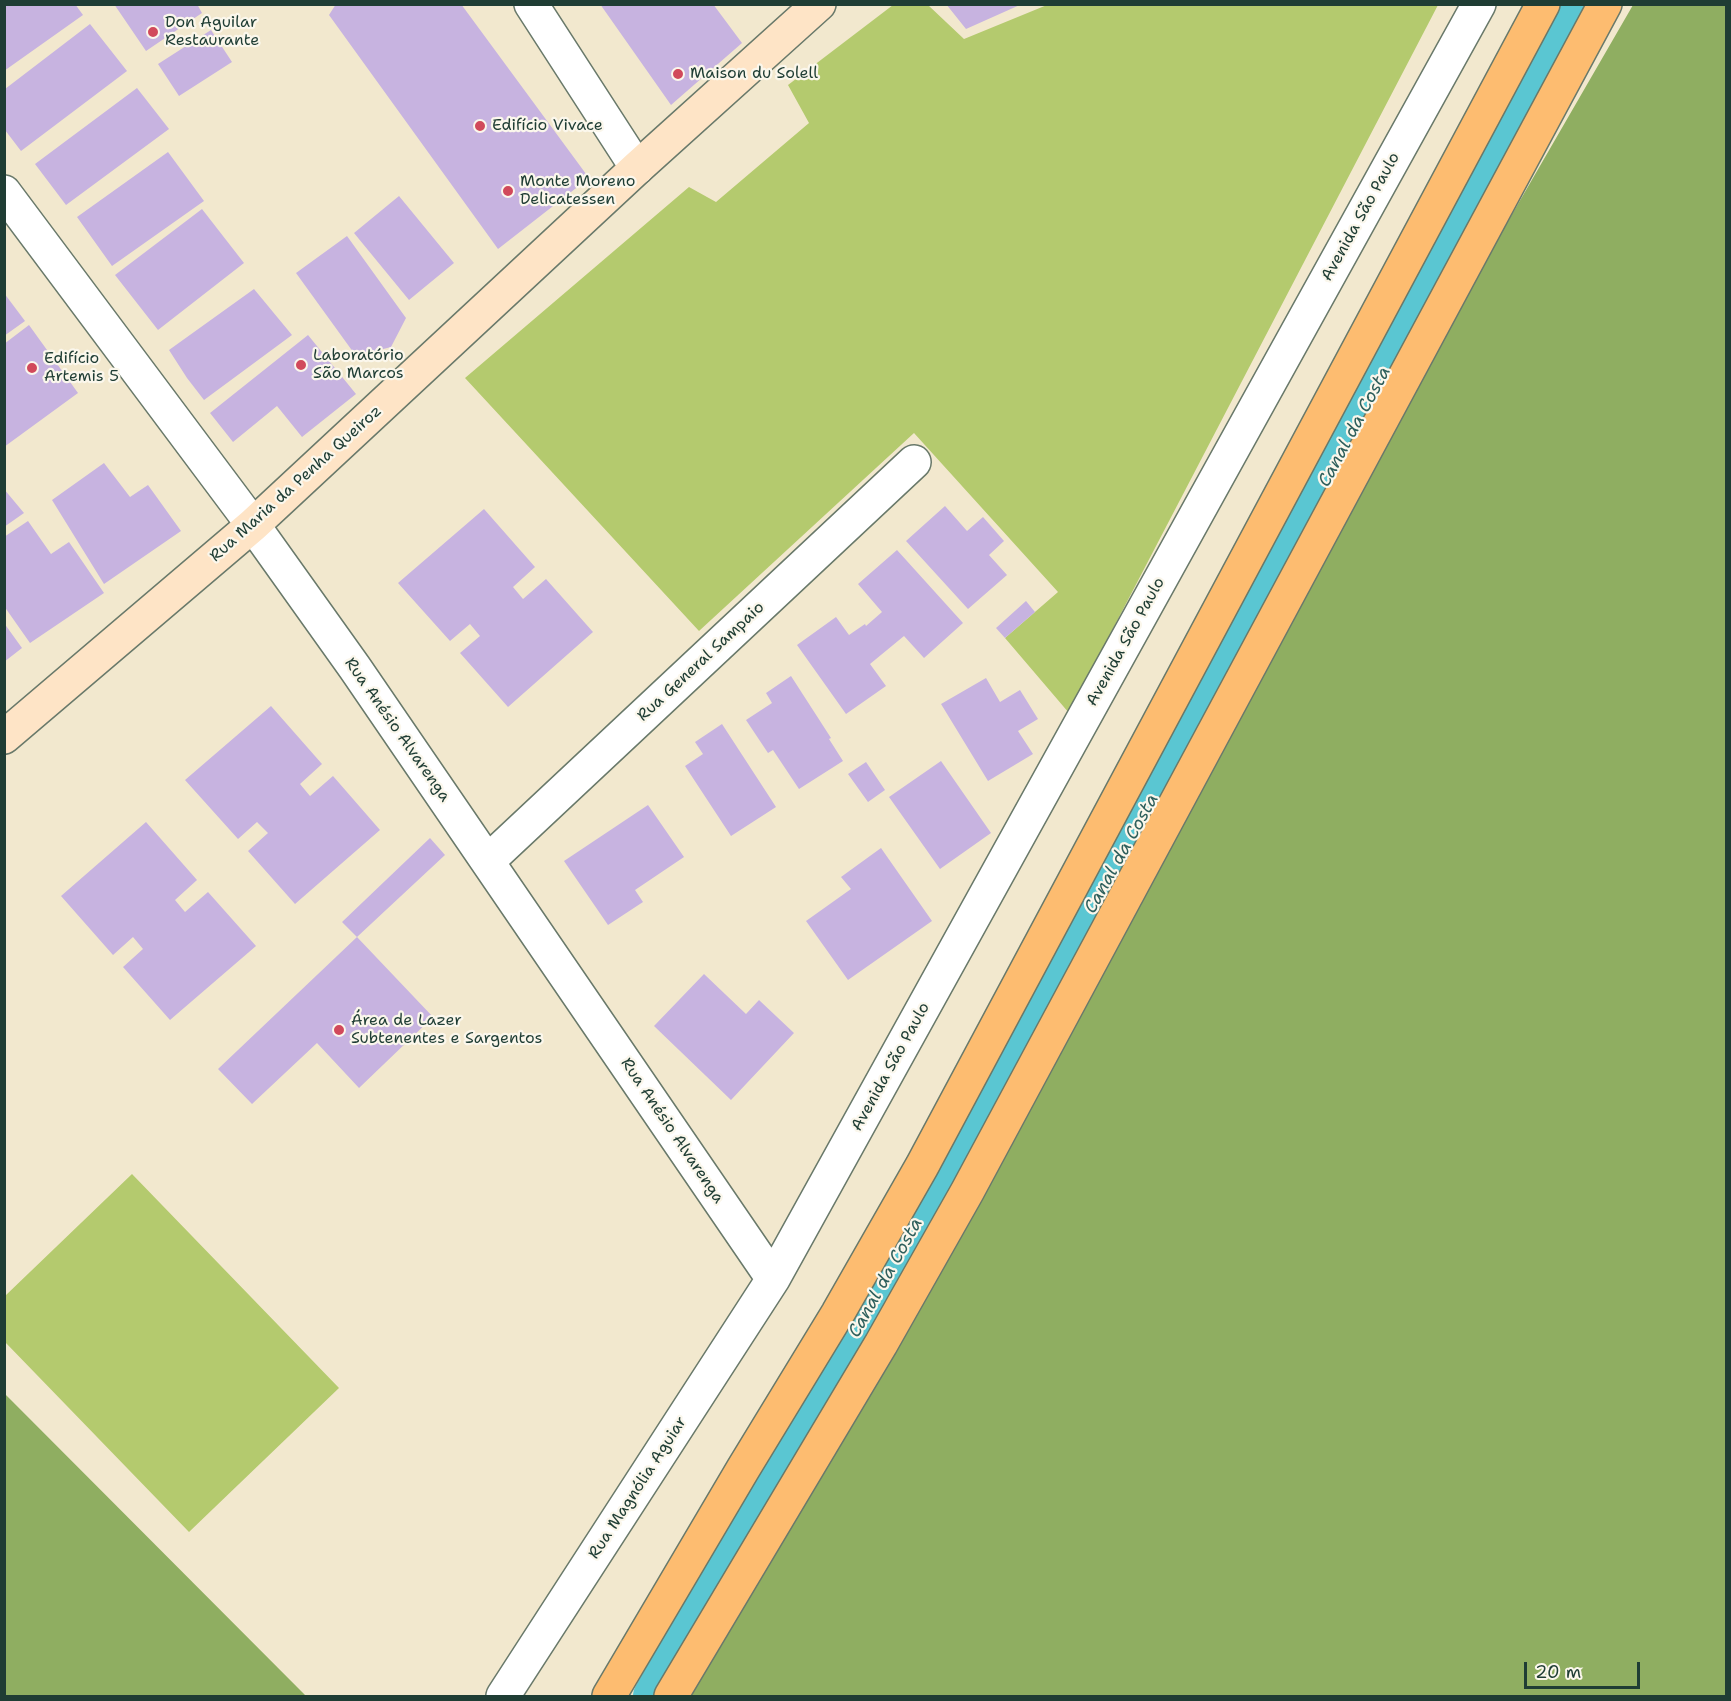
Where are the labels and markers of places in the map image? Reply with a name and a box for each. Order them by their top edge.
place label: Don Aguilar Restaurante [165,13,259,51]
marker: Don Aguilar Restaurante [146,25,160,39]
place label: Maison du Solell [690,64,818,84]
marker: Maison du Solell [671,67,685,81]
place label: Edifício Vivace [492,116,603,136]
marker: Edifício Vivace [473,119,487,133]
place label: Monte Moreno Delicatessen [520,172,635,210]
marker: Monte Moreno Delicatessen [501,184,515,198]
place label: Laboratório São Marcos [313,346,404,384]
place label: Edifício Artemis 5 [44,349,119,387]
marker: Laboratório São Marcos [294,358,308,372]
marker: Edifício Artemis 5 [25,361,39,375]
place label: Área de Lazer Subtenentes e Sargentos [351,1011,542,1049]
marker: Área de Lazer Subtenentes e Sargentos [332,1023,346,1037]

